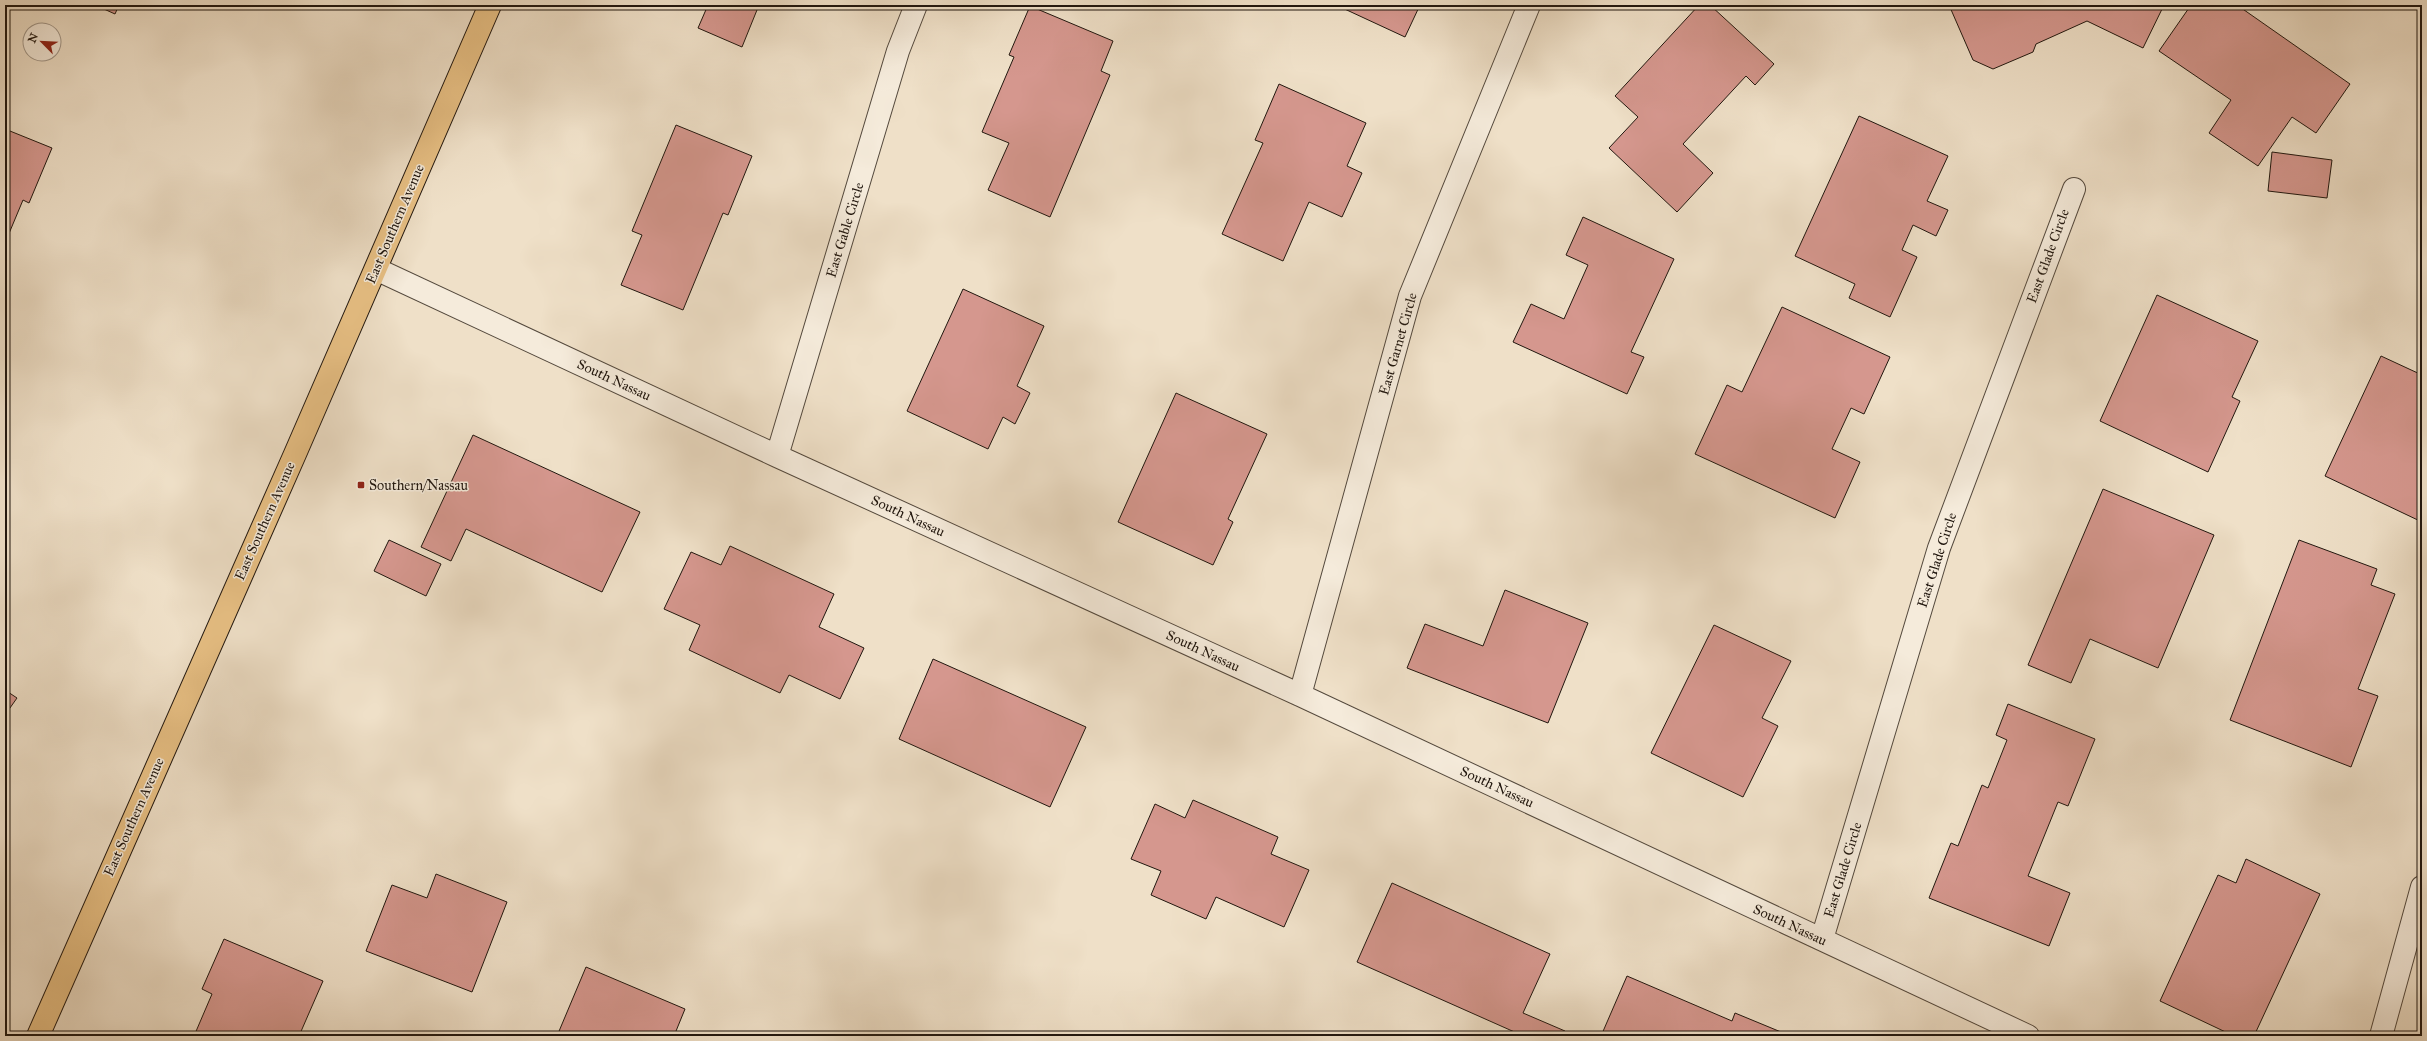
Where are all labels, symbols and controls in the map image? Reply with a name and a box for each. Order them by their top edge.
north arrow [22,22,62,62]
text: N [25,31,41,45]
street label: East Southern Avenue [362,162,428,286]
street label: East Gable Circle [822,180,868,280]
street label: East Glade Circle [2023,206,2073,305]
street label: East Garnet Circle [1375,291,1421,397]
street label: South Nassau [574,356,654,405]
street label: East Southern Avenue [231,459,299,583]
place label: Southern/Nassau [369,477,468,494]
marker: Southern/Nassau [356,480,366,490]
street label: South Nassau [868,492,948,541]
street label: East Glade Circle [1914,510,1960,610]
street label: South Nassau [1163,627,1243,676]
street label: East Southern Avenue [100,755,168,879]
street label: South Nassau [1457,763,1537,812]
street label: East Glade Circle [1820,820,1866,920]
street label: South Nassau [1750,901,1830,950]

